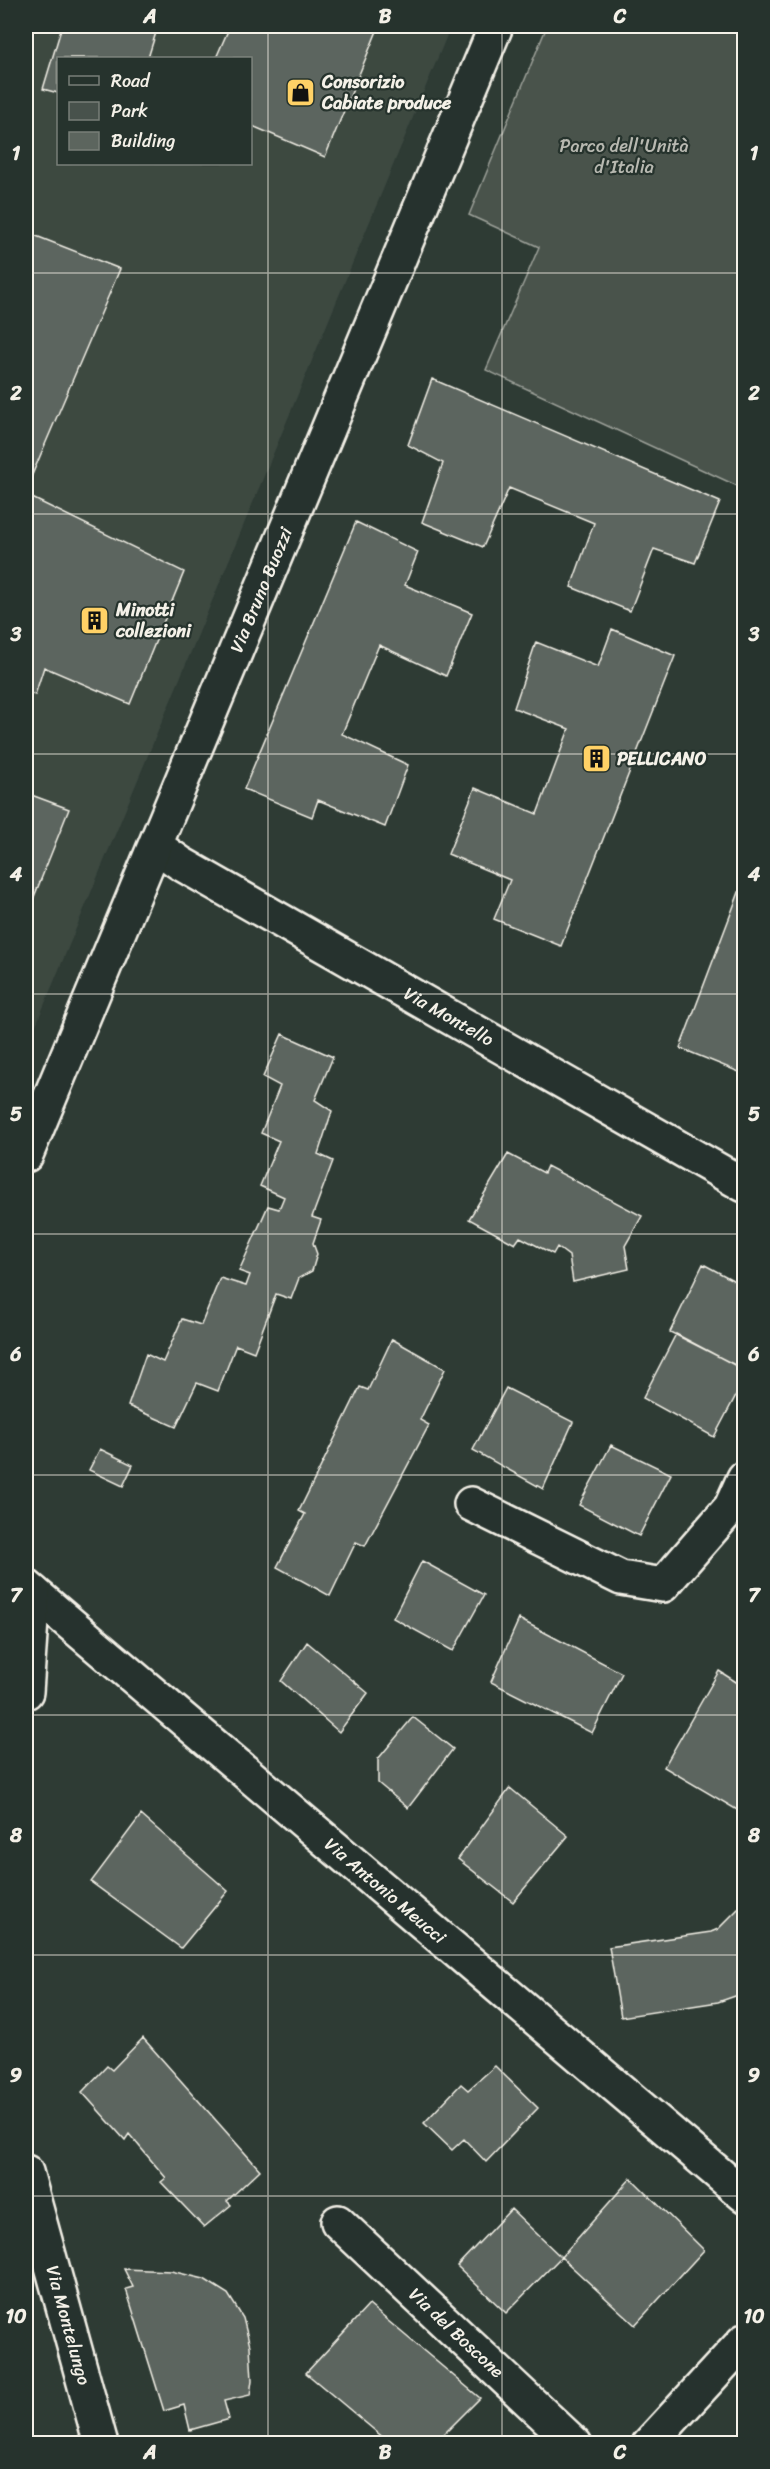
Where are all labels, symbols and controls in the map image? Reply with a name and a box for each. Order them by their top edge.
text: A [142,0,157,34]
text: B [379,0,392,34]
text: C [613,0,627,34]
legend [57,57,252,165]
text: Road [111,65,151,97]
place label: Consorizio Cabiate produce [321,66,452,119]
shop icon: Consorizio Cabiate produce [285,76,317,108]
text: Park [111,95,148,127]
text: Building [111,125,175,157]
park label: Parco dell'Unità d'Italia [560,130,688,183]
text: 1 [12,136,21,171]
text: 1 [750,136,759,171]
text: 2 [9,376,22,411]
text: 2 [747,376,760,411]
street label: Via Bruno Buozzi [221,521,302,658]
place label: Minotti collezioni [115,594,192,647]
building icon: Minotti collezioni [79,604,111,636]
text: 3 [10,617,22,652]
text: 3 [748,617,760,652]
building icon: PELLICANO [580,743,612,775]
place label: PELLICANO [617,743,707,775]
text: 4 [9,857,23,892]
text: 4 [747,857,761,892]
street label: Via Montello [398,978,500,1055]
text: 5 [10,1097,22,1132]
text: 5 [748,1097,760,1132]
text: 6 [9,1337,22,1372]
text: 6 [747,1337,760,1372]
text: 7 [10,1578,23,1613]
text: 7 [748,1578,761,1613]
text: 8 [9,1818,23,1853]
text: 8 [747,1818,761,1853]
street label: Via Antonio Meucci [317,1829,454,1953]
text: 9 [10,2058,22,2093]
text: 9 [748,2058,760,2093]
street label: Via Montelungo [36,2262,100,2389]
street label: Via del Boscone [401,2279,512,2386]
text: 10 [5,2299,27,2334]
text: 10 [743,2299,765,2334]
text: A [142,2435,157,2469]
text: B [379,2435,392,2469]
text: C [613,2435,627,2469]

